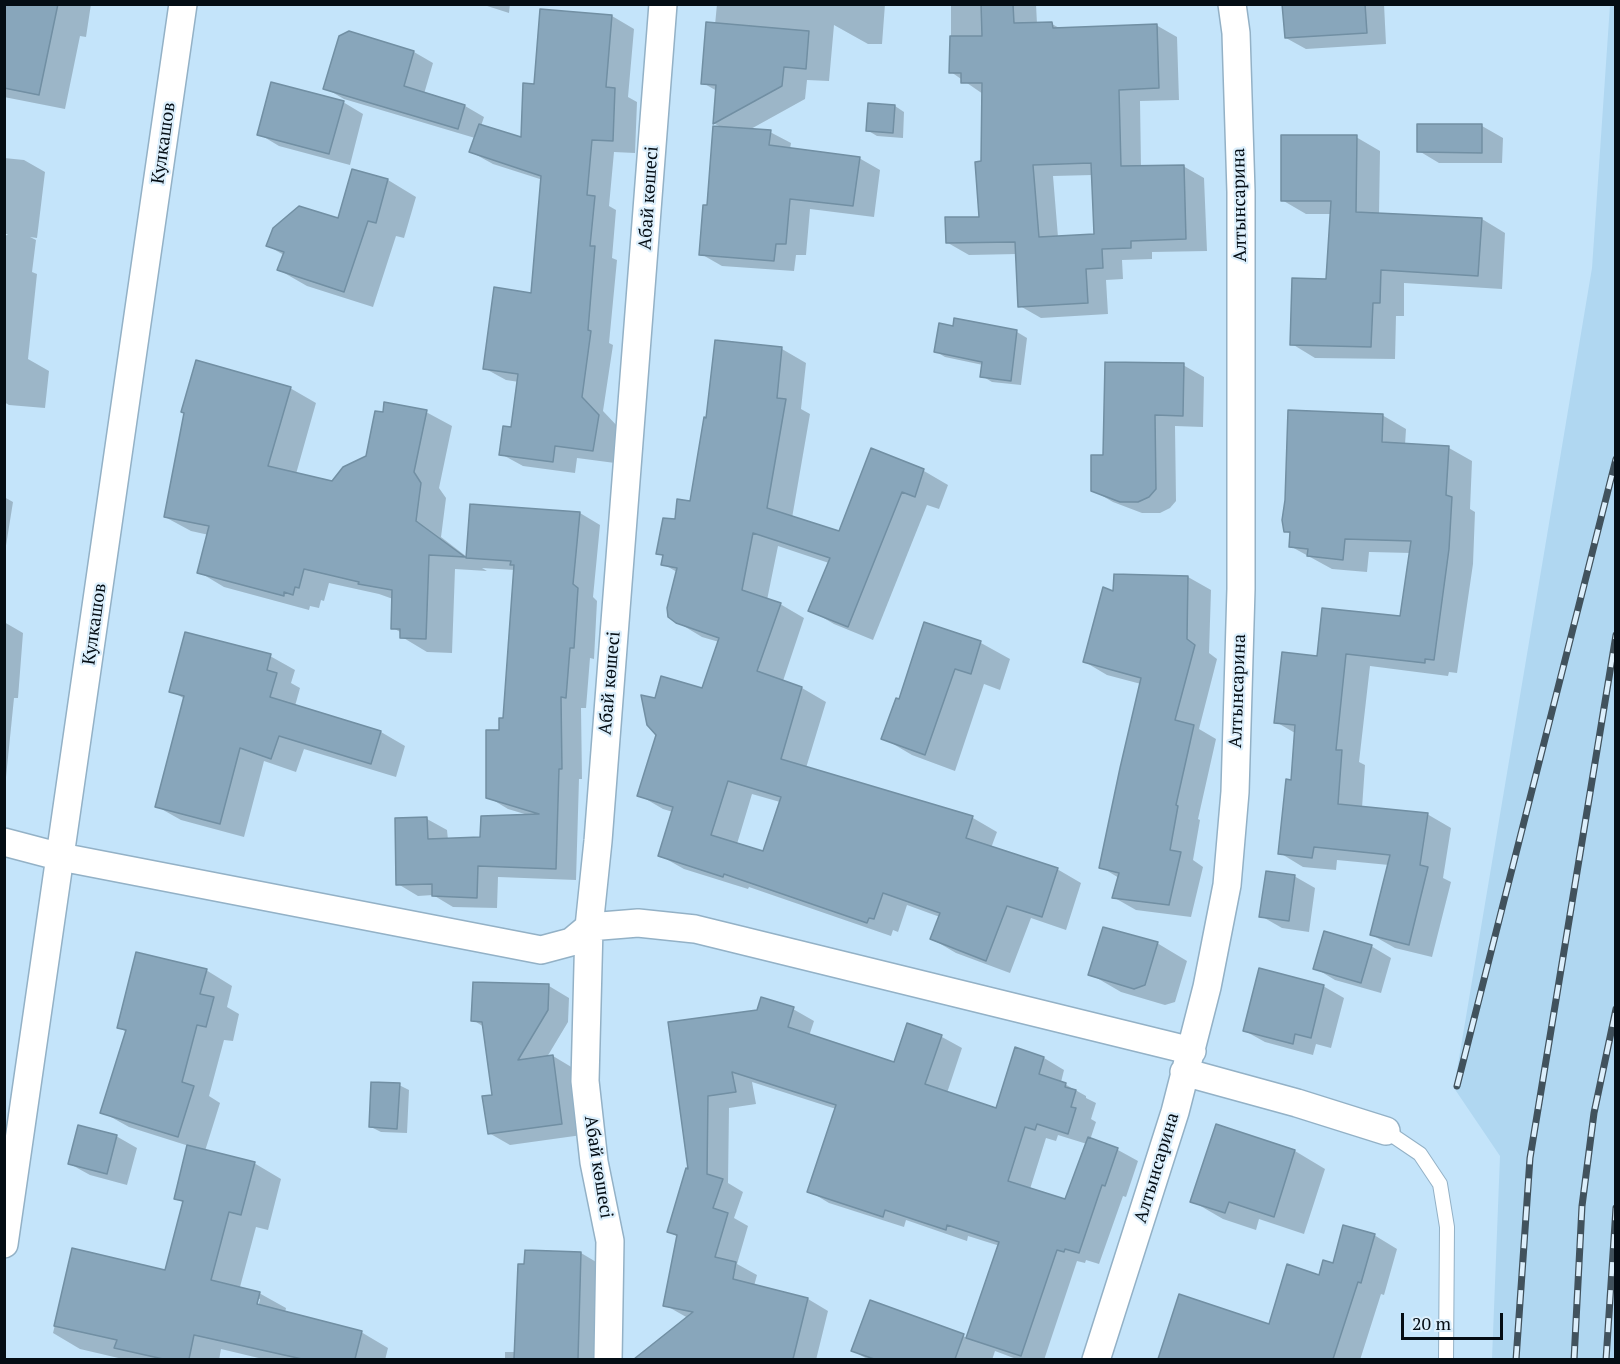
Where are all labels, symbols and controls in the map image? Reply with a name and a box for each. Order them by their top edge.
street label: Кулкашов [148,101,180,185]
street label: Абай көшесі [635,145,663,251]
street label: Алтынсарина [1228,148,1252,262]
street label: Кулкашов [79,582,111,666]
street label: Абай көшесі [595,630,625,736]
street label: Алтынсарина [1225,634,1251,748]
street label: Алтынсарина [1130,1110,1184,1226]
street label: Абай көшесі [579,1114,617,1220]
scale bar [1404,1301,1506,1339]
text: 20 m [1412,1311,1451,1335]

